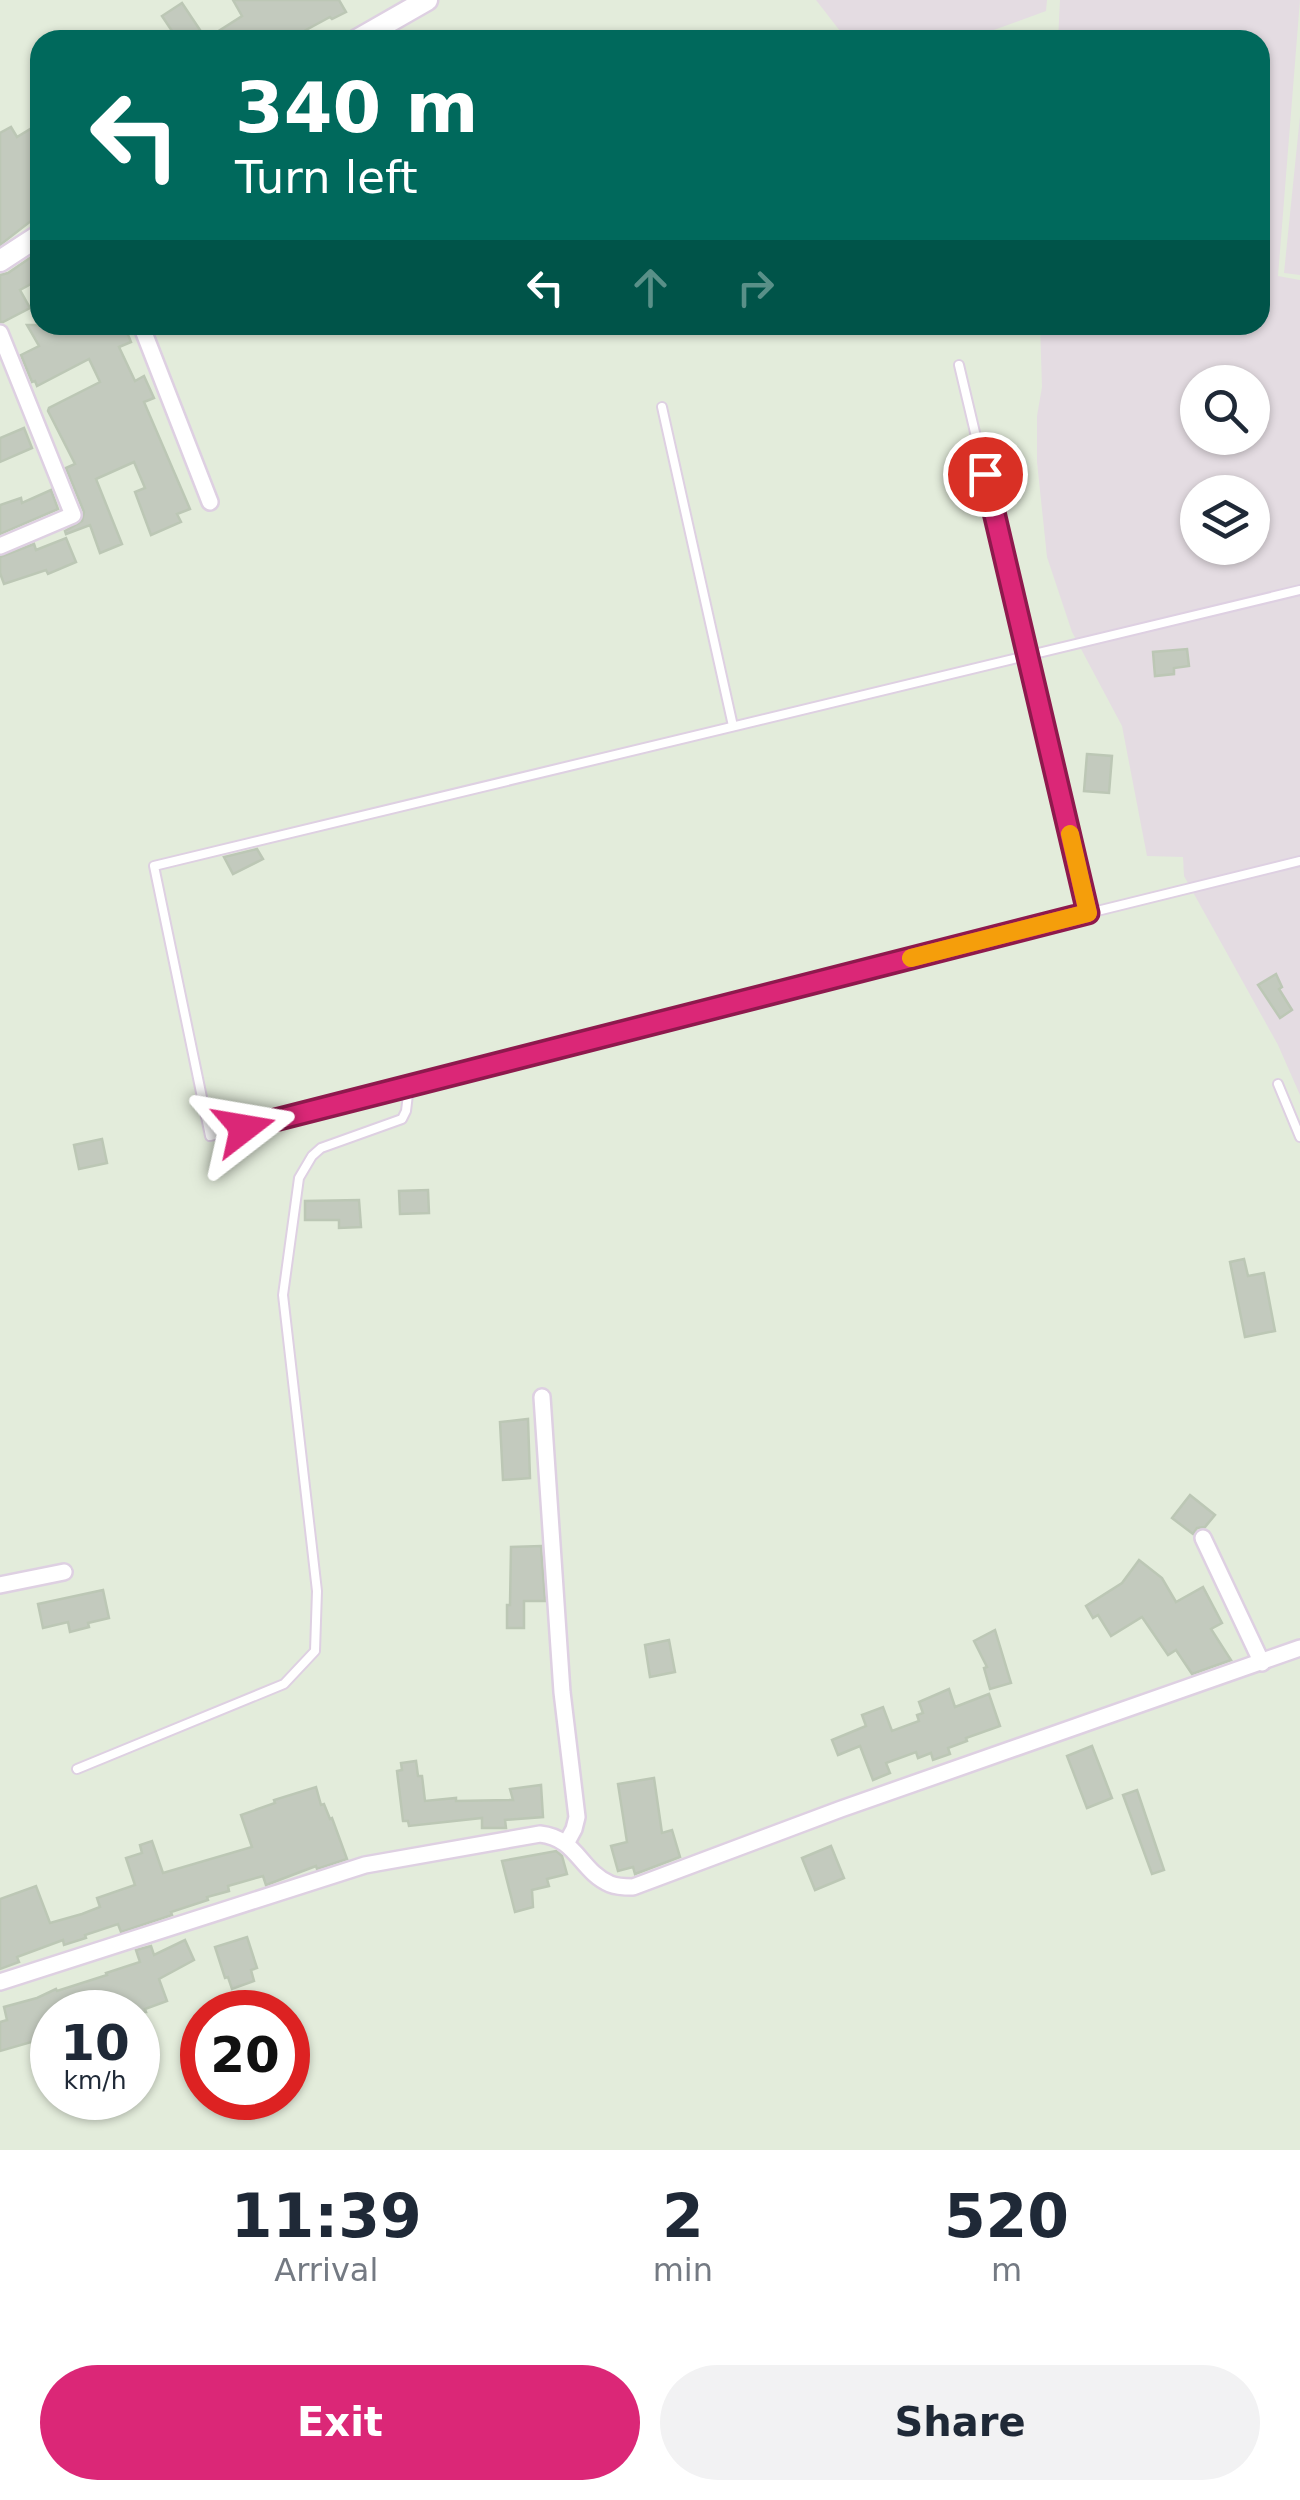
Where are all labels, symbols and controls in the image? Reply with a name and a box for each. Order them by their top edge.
text: 340 m [235,67,478,149]
icon: left [70,70,200,200]
text: Turn left [235,151,418,204]
icon: left [518,260,573,315]
icon: ahead [623,260,678,315]
icon: right [728,260,783,315]
map controls [1180,365,1270,565]
button: search [1180,365,1270,455]
pin [943,432,1028,517]
icon: arrive [958,447,1013,502]
button: layers [1180,475,1270,565]
position arrow [192,1076,296,1180]
speed limit sign: 20 [180,1990,310,2120]
text: 10 [60,2014,130,2072]
text: km/h [63,2066,127,2095]
text: 11:39 [231,2181,422,2251]
text: 2 [662,2181,704,2251]
text: 520 [944,2181,1069,2251]
text: Arrival [274,2251,378,2289]
text: min [653,2251,713,2289]
text: m [991,2251,1022,2289]
button: Exit [40,2365,640,2480]
button: Share [660,2365,1260,2480]

